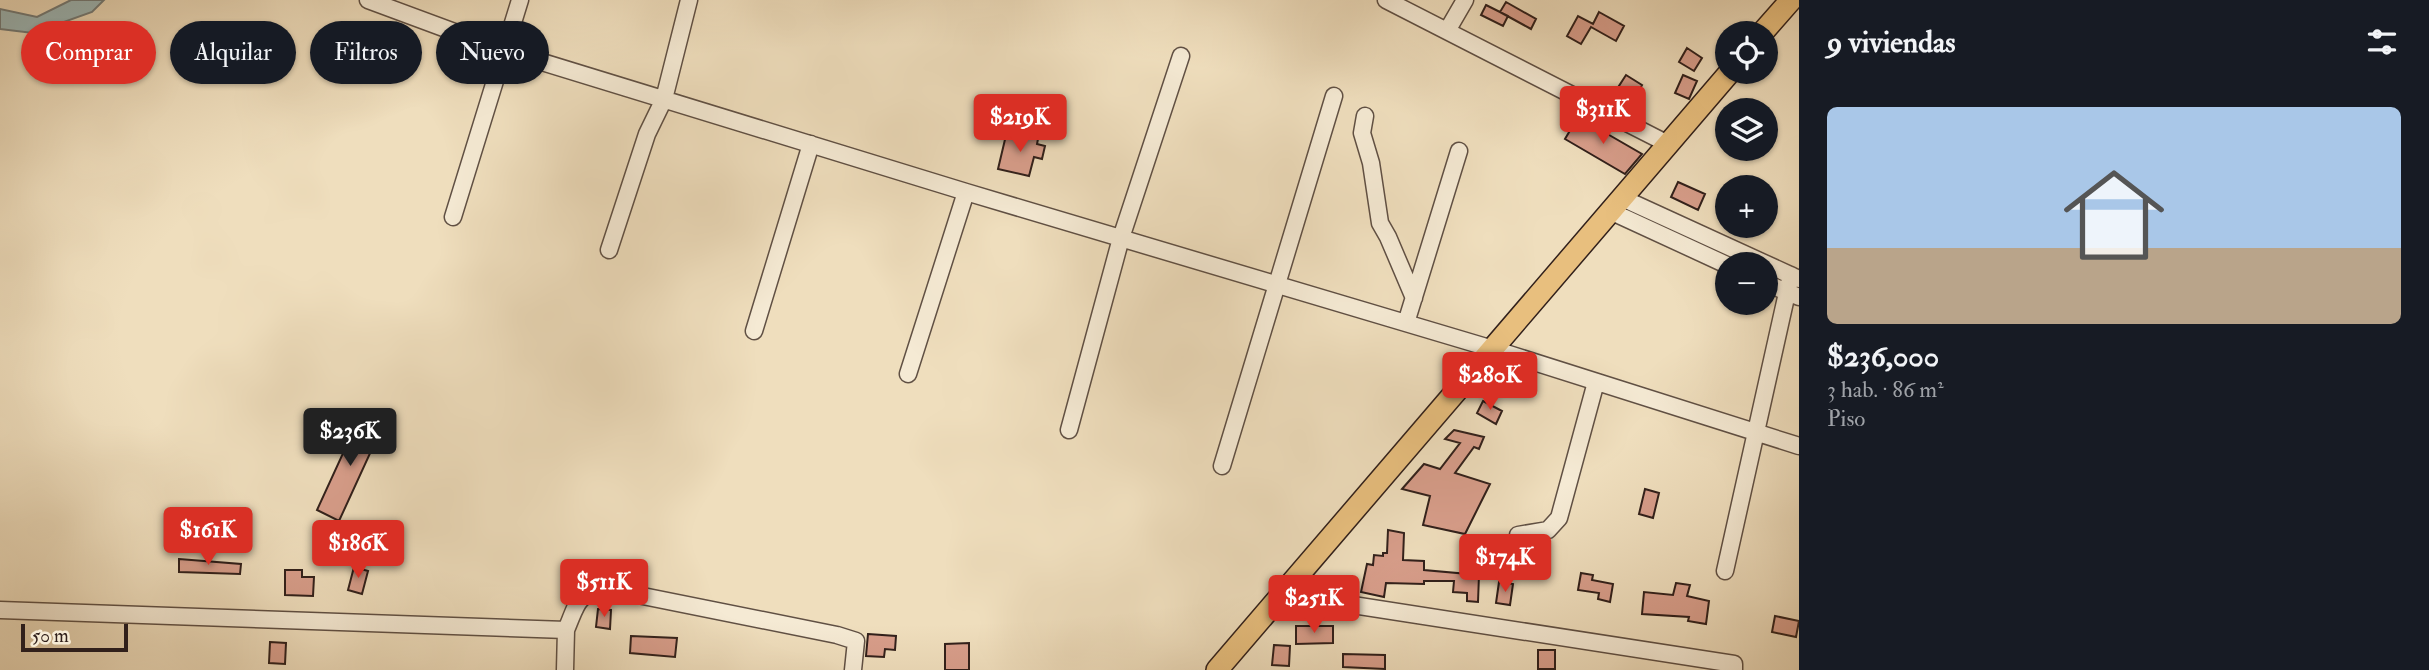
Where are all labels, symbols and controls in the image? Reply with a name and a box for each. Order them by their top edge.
chip: Comprar [21,21,156,84]
chip: Alquilar [170,21,296,84]
chip: Filtros [310,21,422,84]
chip: Nuevo [436,21,549,84]
map controls [1715,21,1778,315]
button: locate [1715,21,1778,84]
icon: filters [2363,23,2401,61]
text: 9 viviendas [1827,24,1956,61]
pin: $311K [1554,86,1652,146]
pin: $219K [971,94,1069,154]
text: $311K [1576,94,1630,123]
button: layers [1715,98,1778,161]
text: $219K [990,102,1050,131]
icon: home [2051,152,2177,278]
button: + [1715,175,1778,238]
button: − [1715,252,1778,315]
text: $236,000 [1827,338,1939,375]
pin: $280K [1441,352,1539,412]
text: $280K [1458,360,1522,389]
text: 3 hab. · 86 m² [1827,375,1944,404]
text: Piso [1827,404,1865,433]
pin: $236K [301,408,399,468]
text: $236K [319,416,381,445]
pin: $161K [159,508,257,567]
text: $161K [180,515,236,544]
pin: $186K [309,520,407,580]
text: $186K [328,528,388,557]
pin: $174K [1456,534,1554,594]
text: $174K [1475,542,1535,571]
pin: $511K [555,560,653,619]
text: $511K [576,567,632,596]
pin: $251K [1265,576,1363,635]
text: $251K [1284,583,1344,612]
scale bar [21,621,128,653]
text: 50 m [32,624,69,648]

